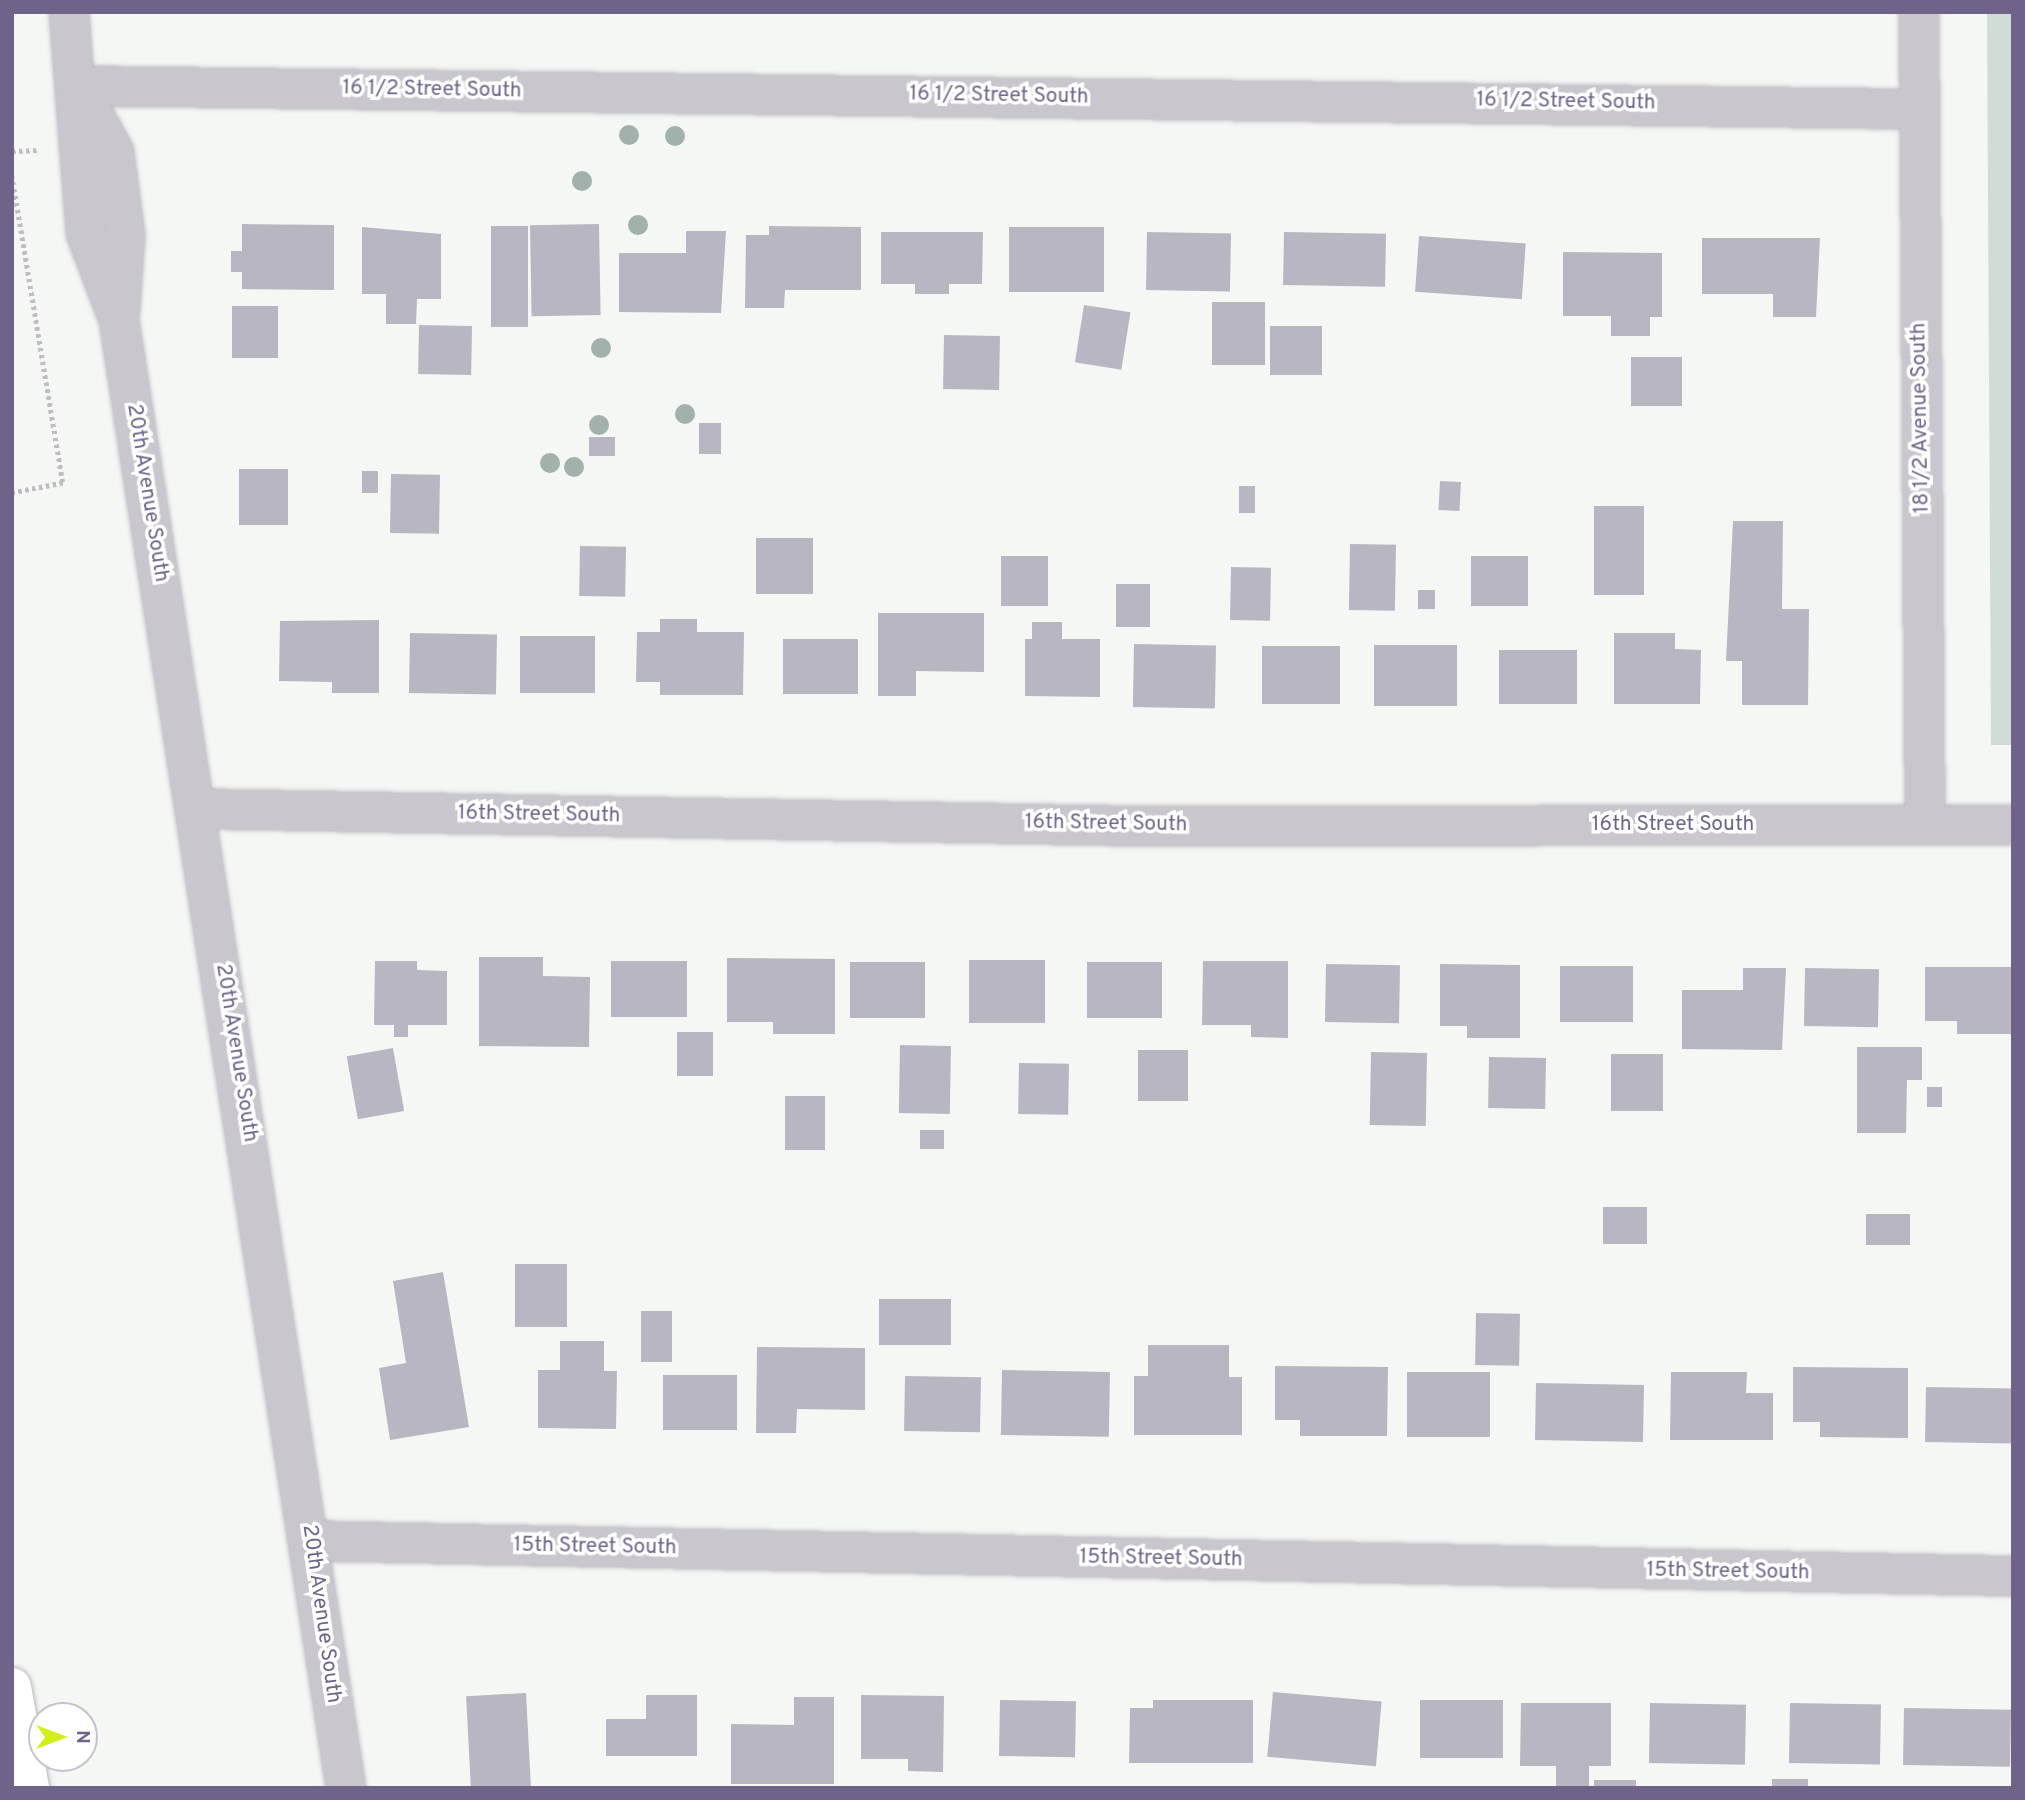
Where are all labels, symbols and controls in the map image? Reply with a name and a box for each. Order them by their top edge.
street label: 16 1/2 Street South [342,76,522,104]
street label: 16 1/2 Street South [909,82,1089,110]
street label: 16 1/2 Street South [1476,88,1656,116]
street label: 18 1/2 Avenue South [1907,322,1935,514]
street label: 20th Avenue South [120,402,174,584]
street label: 16th Street South [458,801,620,829]
street label: 16th Street South [1025,810,1187,838]
street label: 16th Street South [1592,812,1754,838]
street label: 20th Avenue South [209,962,263,1144]
street label: 20th Avenue South [296,1523,346,1705]
street label: 15th Street South [513,1533,677,1561]
street label: 15th Street South [1079,1545,1243,1573]
street label: 15th Street South [1646,1558,1810,1586]
north arrow [28,1702,98,1772]
text: N [70,1730,94,1744]

